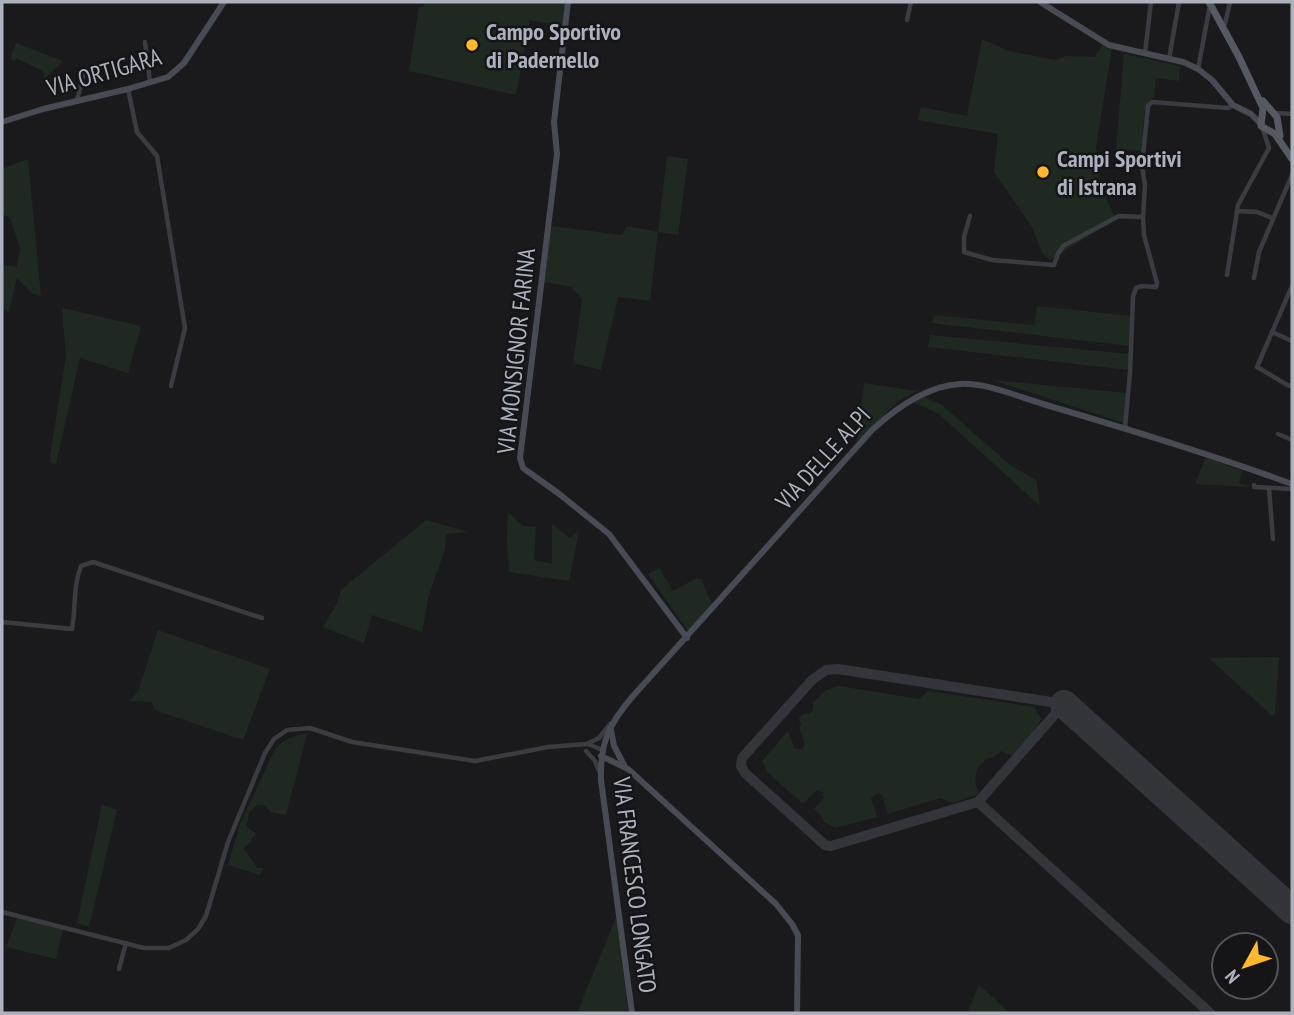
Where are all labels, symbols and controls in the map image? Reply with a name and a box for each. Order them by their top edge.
place label: Campo Sportivo di Padernello [486,16,621,75]
marker: Campo Sportivo di Padernello [464,37,480,53]
street label: VIA ORTIGARA [42,41,165,103]
place label: Campi Sportivi di Istrana [1057,143,1182,202]
marker: Campi Sportivi di Istrana [1035,164,1051,180]
street label: VIA MONSIGNOR FARINA [490,246,542,456]
street label: VIA DELLE ALPI [768,400,877,517]
street label: VIA FRANCESCO LONGATO [606,774,664,995]
north arrow [1210,931,1280,1001]
text: N [1219,965,1244,989]

